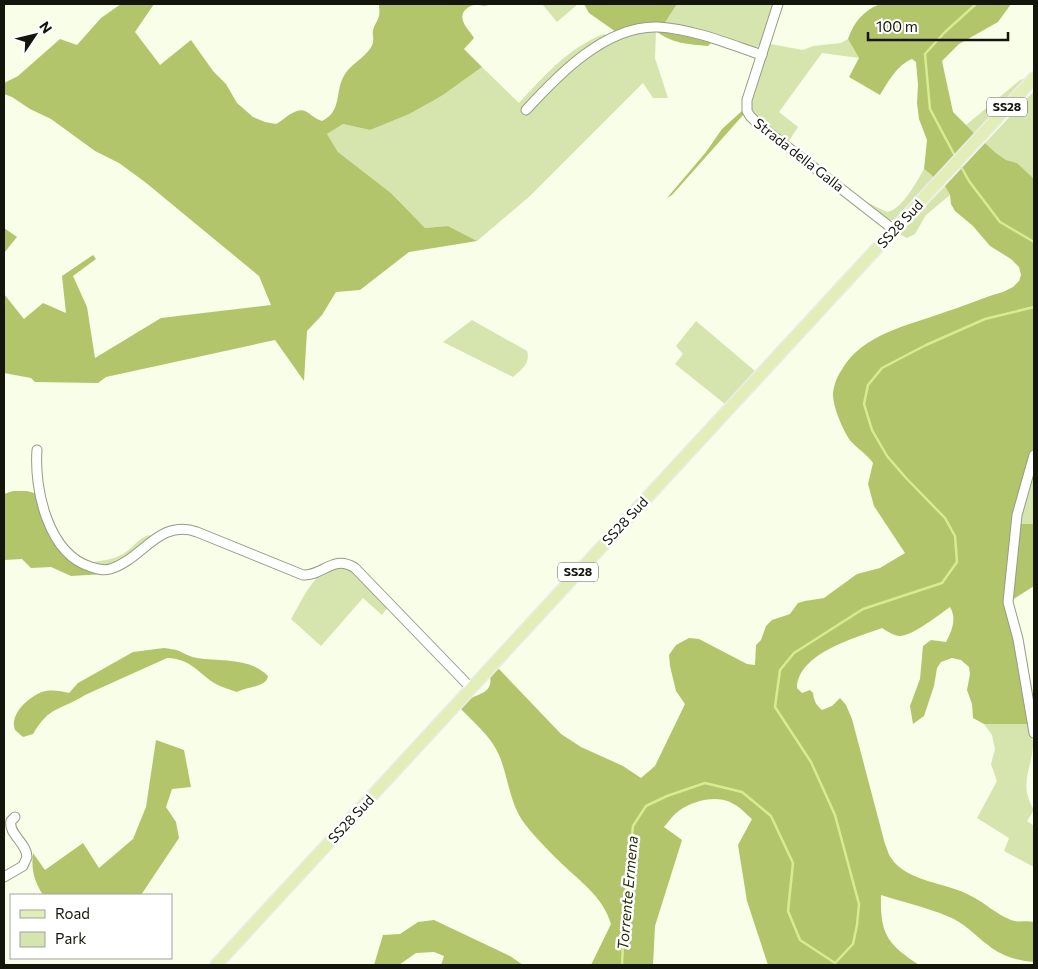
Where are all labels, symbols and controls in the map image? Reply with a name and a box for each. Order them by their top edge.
north arrow [10,10,60,60]
scale bar [868,10,1008,42]
text: 100 m [876,17,918,35]
text: N [36,18,56,36]
road number: SS28 [987,98,1027,116]
street label: Strada della Galla [751,114,848,195]
street label: SS28 Sud [873,196,926,251]
street label: SS28 Sud [598,493,651,548]
road number: SS28 [558,562,598,582]
street label: SS28 Sud [324,791,377,846]
water label: Torrente Ermena [613,835,641,951]
legend [10,894,172,959]
text: Road [55,904,90,922]
text: Park [55,929,86,947]

